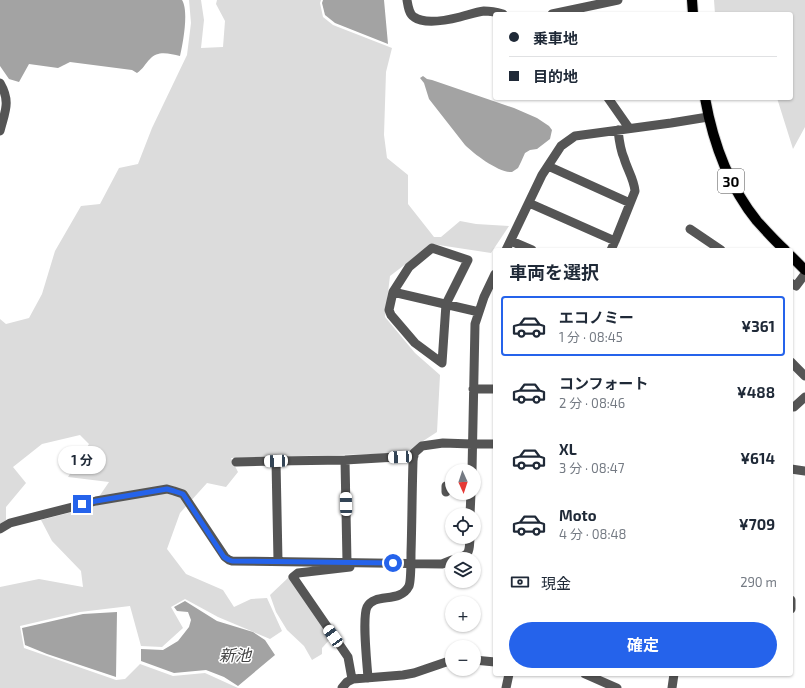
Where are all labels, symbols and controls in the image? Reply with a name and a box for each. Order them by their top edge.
text: 乗車地 [533,29,578,47]
text: 目的地 [533,67,578,85]
road number: 30 [718,169,744,193]
text: 車両を選択 [509,261,599,283]
icon: car [511,308,547,344]
text: エコノミー [559,308,634,326]
text: ¥361 [741,317,775,335]
text: 1 分 · 08:45 [559,329,623,345]
icon: car [511,374,547,410]
text: コンフォート [559,374,649,392]
text: ¥488 [737,383,775,401]
text: 2 分 · 08:46 [559,395,625,411]
icon: car [511,440,547,476]
text: XL [559,440,577,458]
callout: 1 分 [58,446,106,474]
text: ¥614 [740,449,775,467]
car [388,450,412,464]
text: 1 分 [71,452,93,468]
car [264,455,288,467]
text: 3 分 · 08:47 [559,460,624,476]
north arrow [445,464,481,500]
map controls [445,464,481,676]
car [340,492,352,516]
route end [73,495,91,513]
icon: car [511,506,547,542]
text: Moto [559,506,597,524]
button: locate [445,508,481,544]
text: ¥709 [739,515,775,533]
text: 4 分 · 08:48 [559,526,626,542]
button: layers [445,552,481,588]
route start [384,554,402,572]
icon: cash [509,571,531,593]
text: 現金 [541,574,571,592]
text: 290 m [740,574,777,590]
button: + [445,596,481,632]
button: 確定 [509,622,777,668]
car [321,623,345,649]
button: − [445,640,481,676]
water label: 新池 [219,645,253,664]

